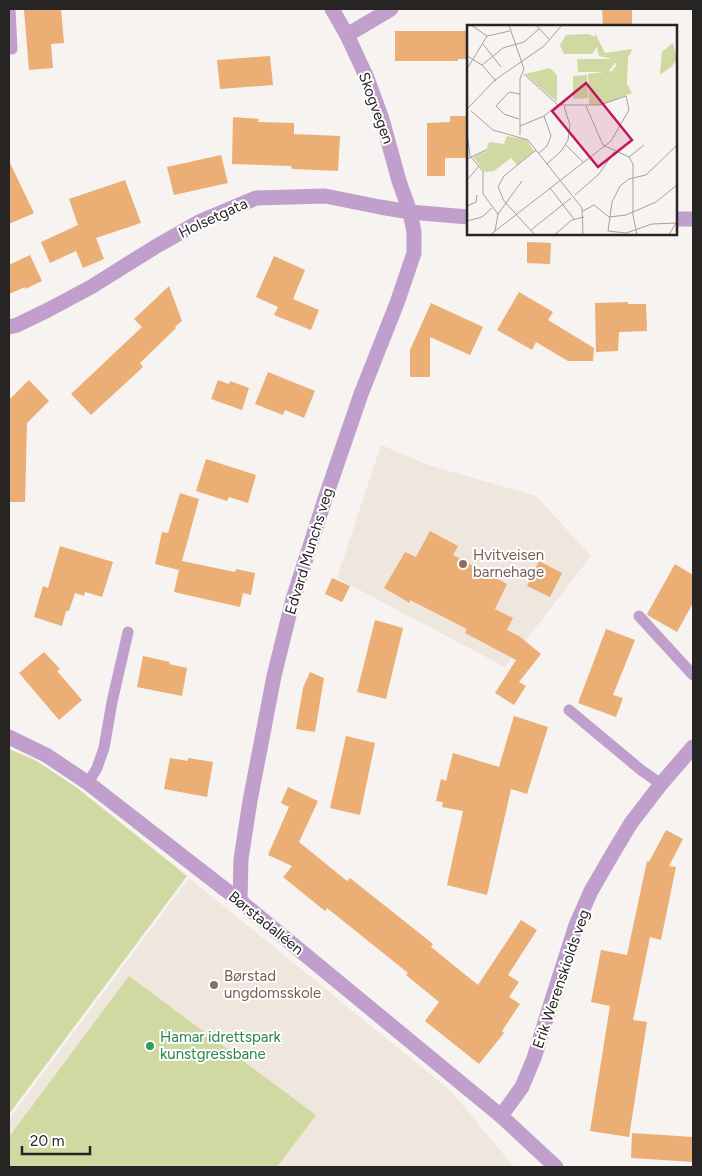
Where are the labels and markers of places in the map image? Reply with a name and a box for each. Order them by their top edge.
place label: Hvitveisen barnehage [473,546,544,581]
marker: Hvitveisen barnehage [457,558,469,570]
place label: Børstad ungdomsskole [224,967,321,1002]
marker: Børstad ungdomsskole [208,979,220,991]
place label: Hamar idrettspark kunstgressbane [160,1028,282,1063]
marker: Hamar idrettspark kunstgressbane [144,1040,156,1052]

